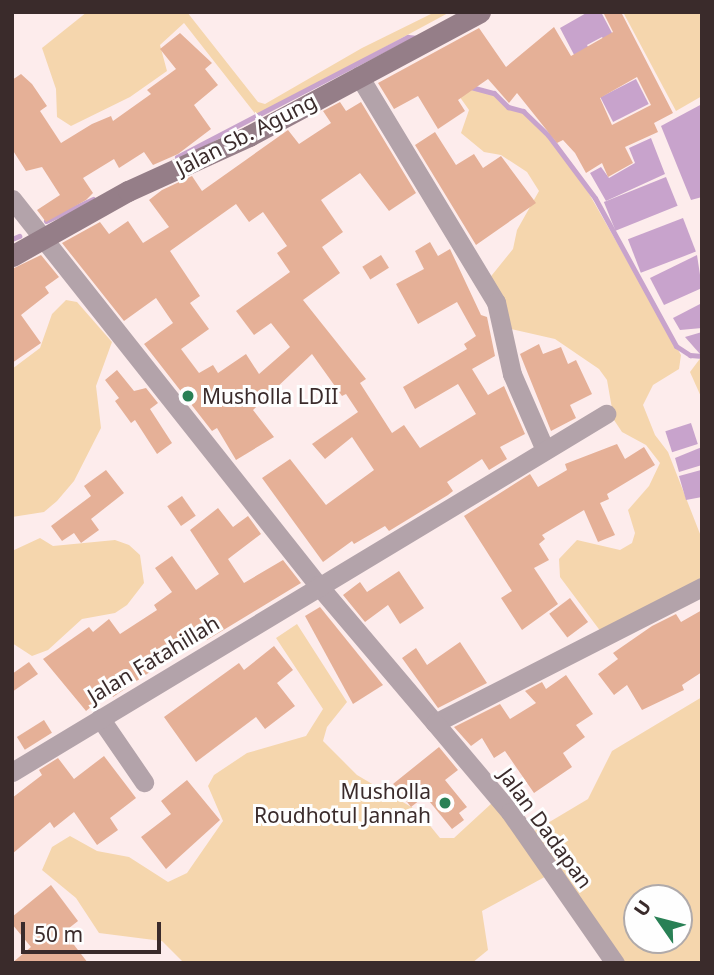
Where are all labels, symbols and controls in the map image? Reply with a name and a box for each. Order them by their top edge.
street label: Jalan Sb. Agung [172,88,320,180]
place label: Musholla LDII [202,383,338,409]
marker: Musholla LDII [180,388,196,404]
street label: Jalan Fatahillah [83,610,223,708]
street label: Jalan Dadapan [494,763,598,893]
place label: Musholla Roudhotul Jannah [254,778,431,828]
marker: Musholla Roudhotul Jannah [437,795,453,811]
north arrow [623,884,693,954]
text: U [628,895,657,921]
scale bar [24,908,164,952]
text: 50 m [34,920,83,948]

